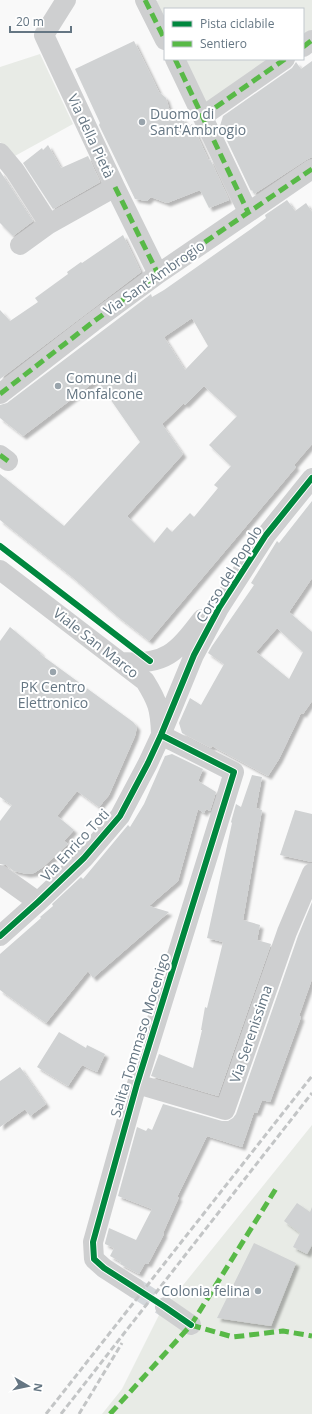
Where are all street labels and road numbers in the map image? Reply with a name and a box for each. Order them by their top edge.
street label: Via della Pietà [64,91,119,181]
street label: Via Sant'Ambrogio [99,236,208,320]
street label: Corso del Popolo [191,522,266,626]
street label: Viale San Marco [50,603,143,682]
street label: Via Enrico Toti [36,804,113,885]
street label: Salita Tommaso Mocenigo [105,950,174,1120]
street label: Via Serenissima [225,982,276,1085]

